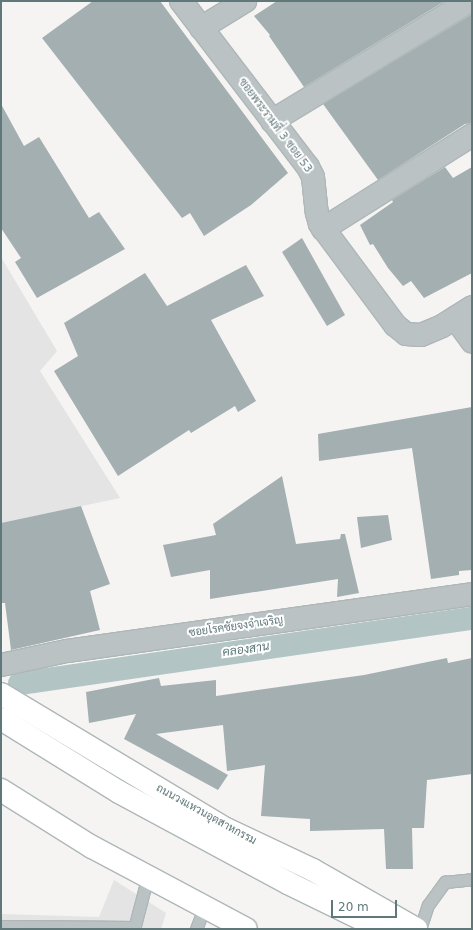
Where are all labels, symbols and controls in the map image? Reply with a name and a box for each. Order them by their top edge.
street label: ซอยพระรามที่ 3 ซอย 53 [235,76,315,176]
street label: ซอยโรคชัยจงจำเจริญ [188,614,284,640]
water label: คลองสาน [222,640,270,660]
street label: ถนนวงแหวนอุตสาหกรรม [154,782,258,848]
scale bar [333,892,399,918]
text: 20 m [338,900,369,914]

